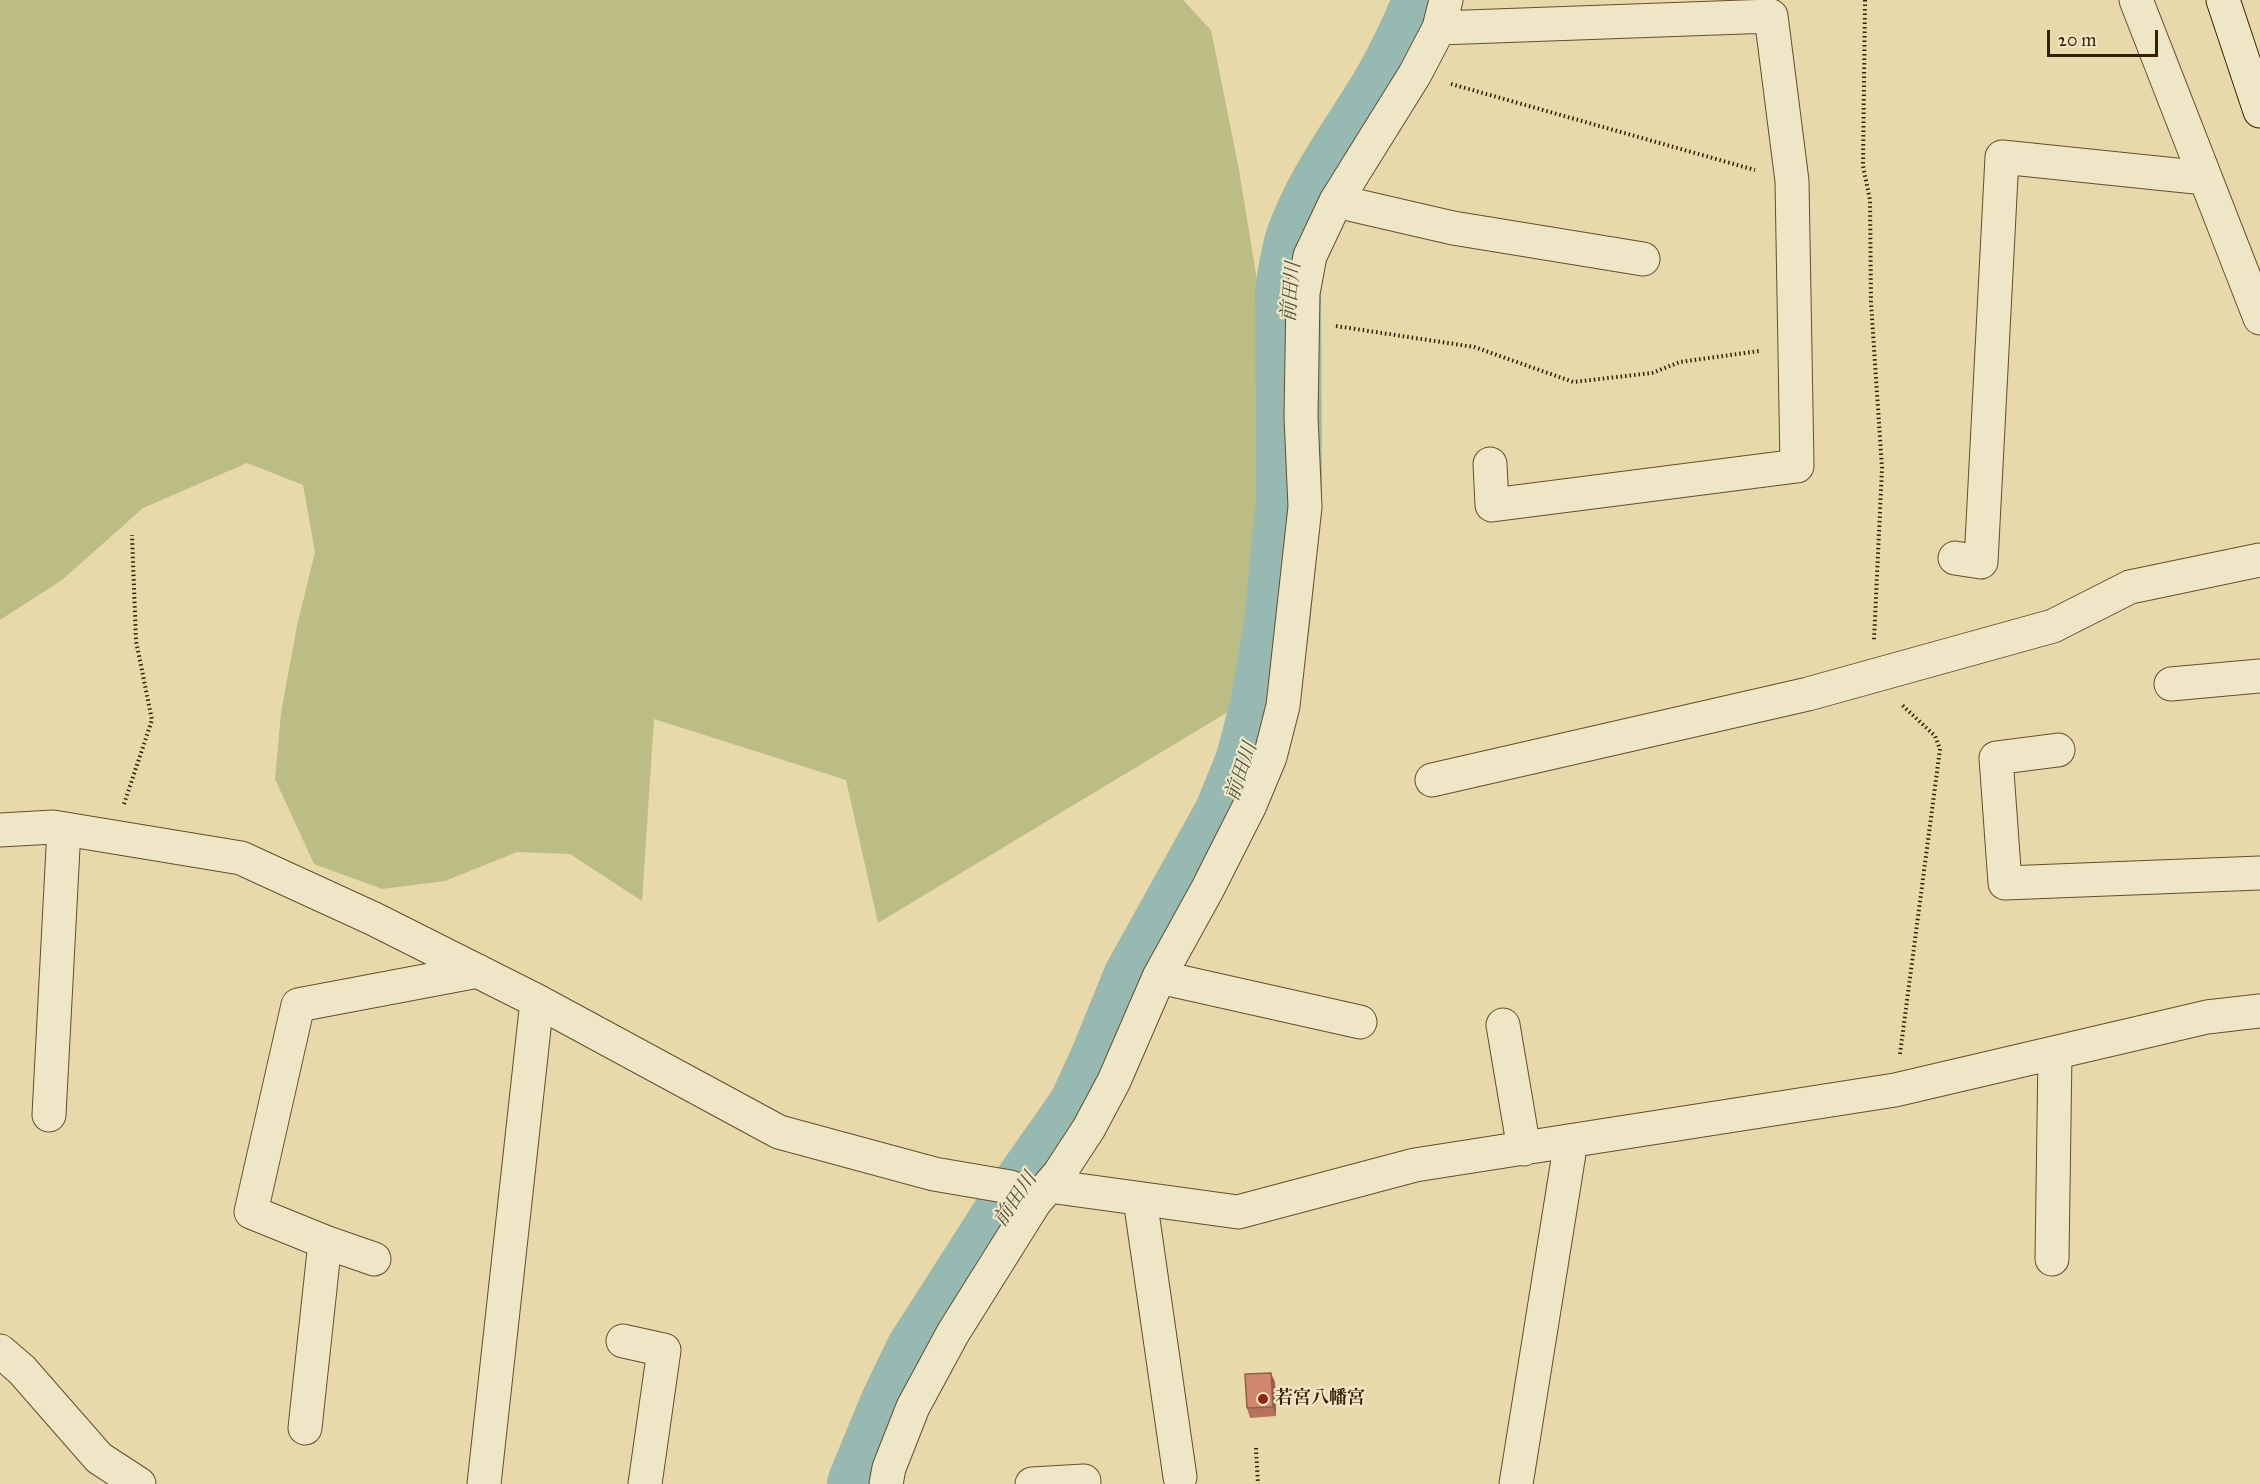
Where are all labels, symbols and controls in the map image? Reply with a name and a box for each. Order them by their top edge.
scale bar [2050,18,2161,56]
text: 20 m [2058,29,2096,51]
water label: 前田川 [1277,261,1307,323]
water label: 前田川 [1221,740,1263,804]
water label: 前田川 [989,1168,1043,1232]
place label: 若宮八幡宮 [1275,1388,1365,1410]
marker: 若宮八幡宮 [1256,1392,1270,1406]

